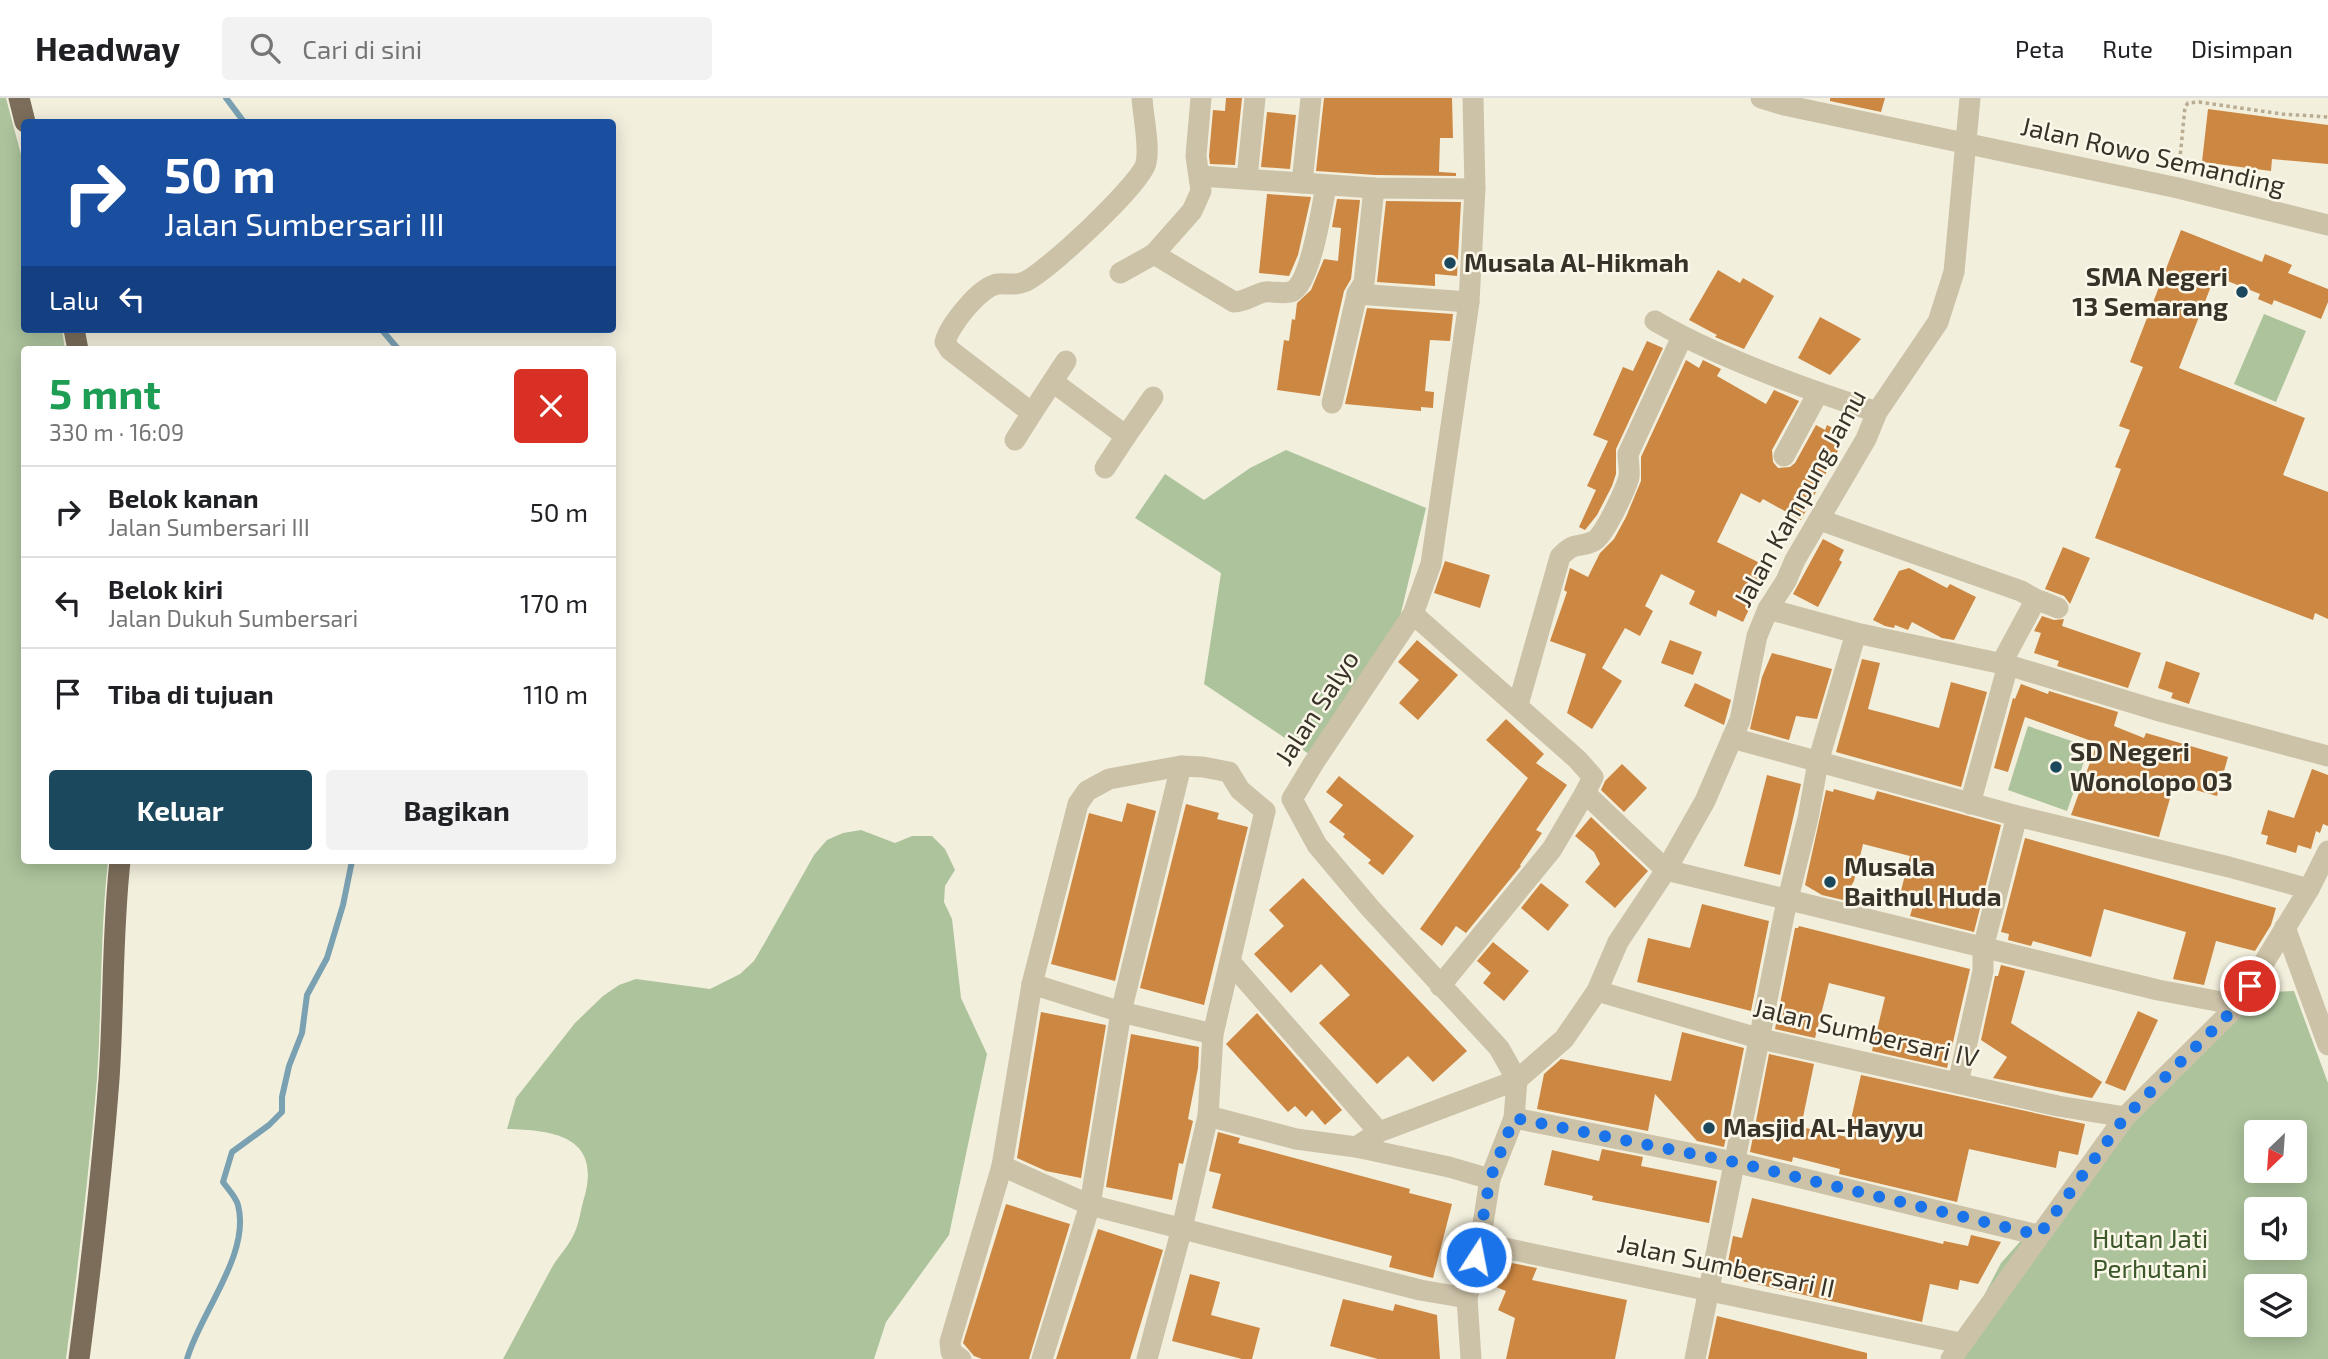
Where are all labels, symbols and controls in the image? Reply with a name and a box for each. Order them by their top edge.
search box [222,17,712,80]
text: Headway [35,28,180,68]
icon: search [246,29,284,67]
text: Cari di sini [302,33,422,64]
text: Peta [2015,34,2064,63]
text: Rute [2102,34,2153,63]
text: Disimpan [2191,34,2293,63]
street label: Jalan Rowo Semanding [2018,109,2288,200]
text: 50 m [164,144,276,203]
icon: right [49,147,140,238]
text: Jalan Sumbersari III [164,204,445,242]
place label: Musala Al-Hikmah [1464,246,1689,277]
marker: Musala Al-Hikmah [1442,255,1458,271]
place label: SMA Negeri 13 Semarang [2072,260,2228,321]
icon: left [113,280,151,318]
text: Lalu [49,284,99,315]
marker: SMA Negeri 13 Semarang [2234,284,2250,300]
text: 5 mnt [49,367,161,417]
button: close [514,369,588,443]
street label: Jalan Kampung Jamu [1726,383,1871,611]
text: 330 m · 16:09 [49,418,184,446]
text: Belok kanan [108,482,259,513]
icon: right [49,493,87,531]
text: 50 m [530,496,588,527]
text: Jalan Sumbersari III [108,513,310,541]
text: Belok kiri [108,573,223,604]
icon: left [49,584,87,622]
text: 170 m [520,587,588,618]
text: Jalan Dukuh Sumbersari [108,604,358,632]
street label: Jalan Salyo [1267,644,1364,770]
icon: arrive [49,675,87,713]
text: Tiba di tujuan [108,678,274,709]
text: 110 m [523,678,588,709]
place label: SD Negeri Wonolopo 03 [2070,735,2233,796]
marker: SD Negeri Wonolopo 03 [2048,759,2064,775]
button: Keluar [49,770,312,850]
button: Bagikan [326,770,588,850]
place label: Musala Baithul Huda [1844,850,2002,911]
marker: Musala Baithul Huda [1822,874,1838,890]
pin [2220,956,2280,1016]
icon: arrive [2231,967,2269,1005]
street label: Jalan Sumbersari IV [1751,991,1982,1073]
place label: Masjid Al-Hayyu [1723,1111,1924,1143]
marker: Masjid Al-Hayyu [1701,1120,1717,1136]
north arrow [2244,1120,2306,1183]
map controls [2244,1120,2307,1337]
button: sound [2244,1197,2307,1260]
position arrow [1439,1220,1513,1294]
park label: Hutan Jati Perhutani [2092,1222,2208,1283]
street label: Jalan Sumbersari II [1615,1226,1838,1303]
button: layers [2244,1274,2307,1337]

